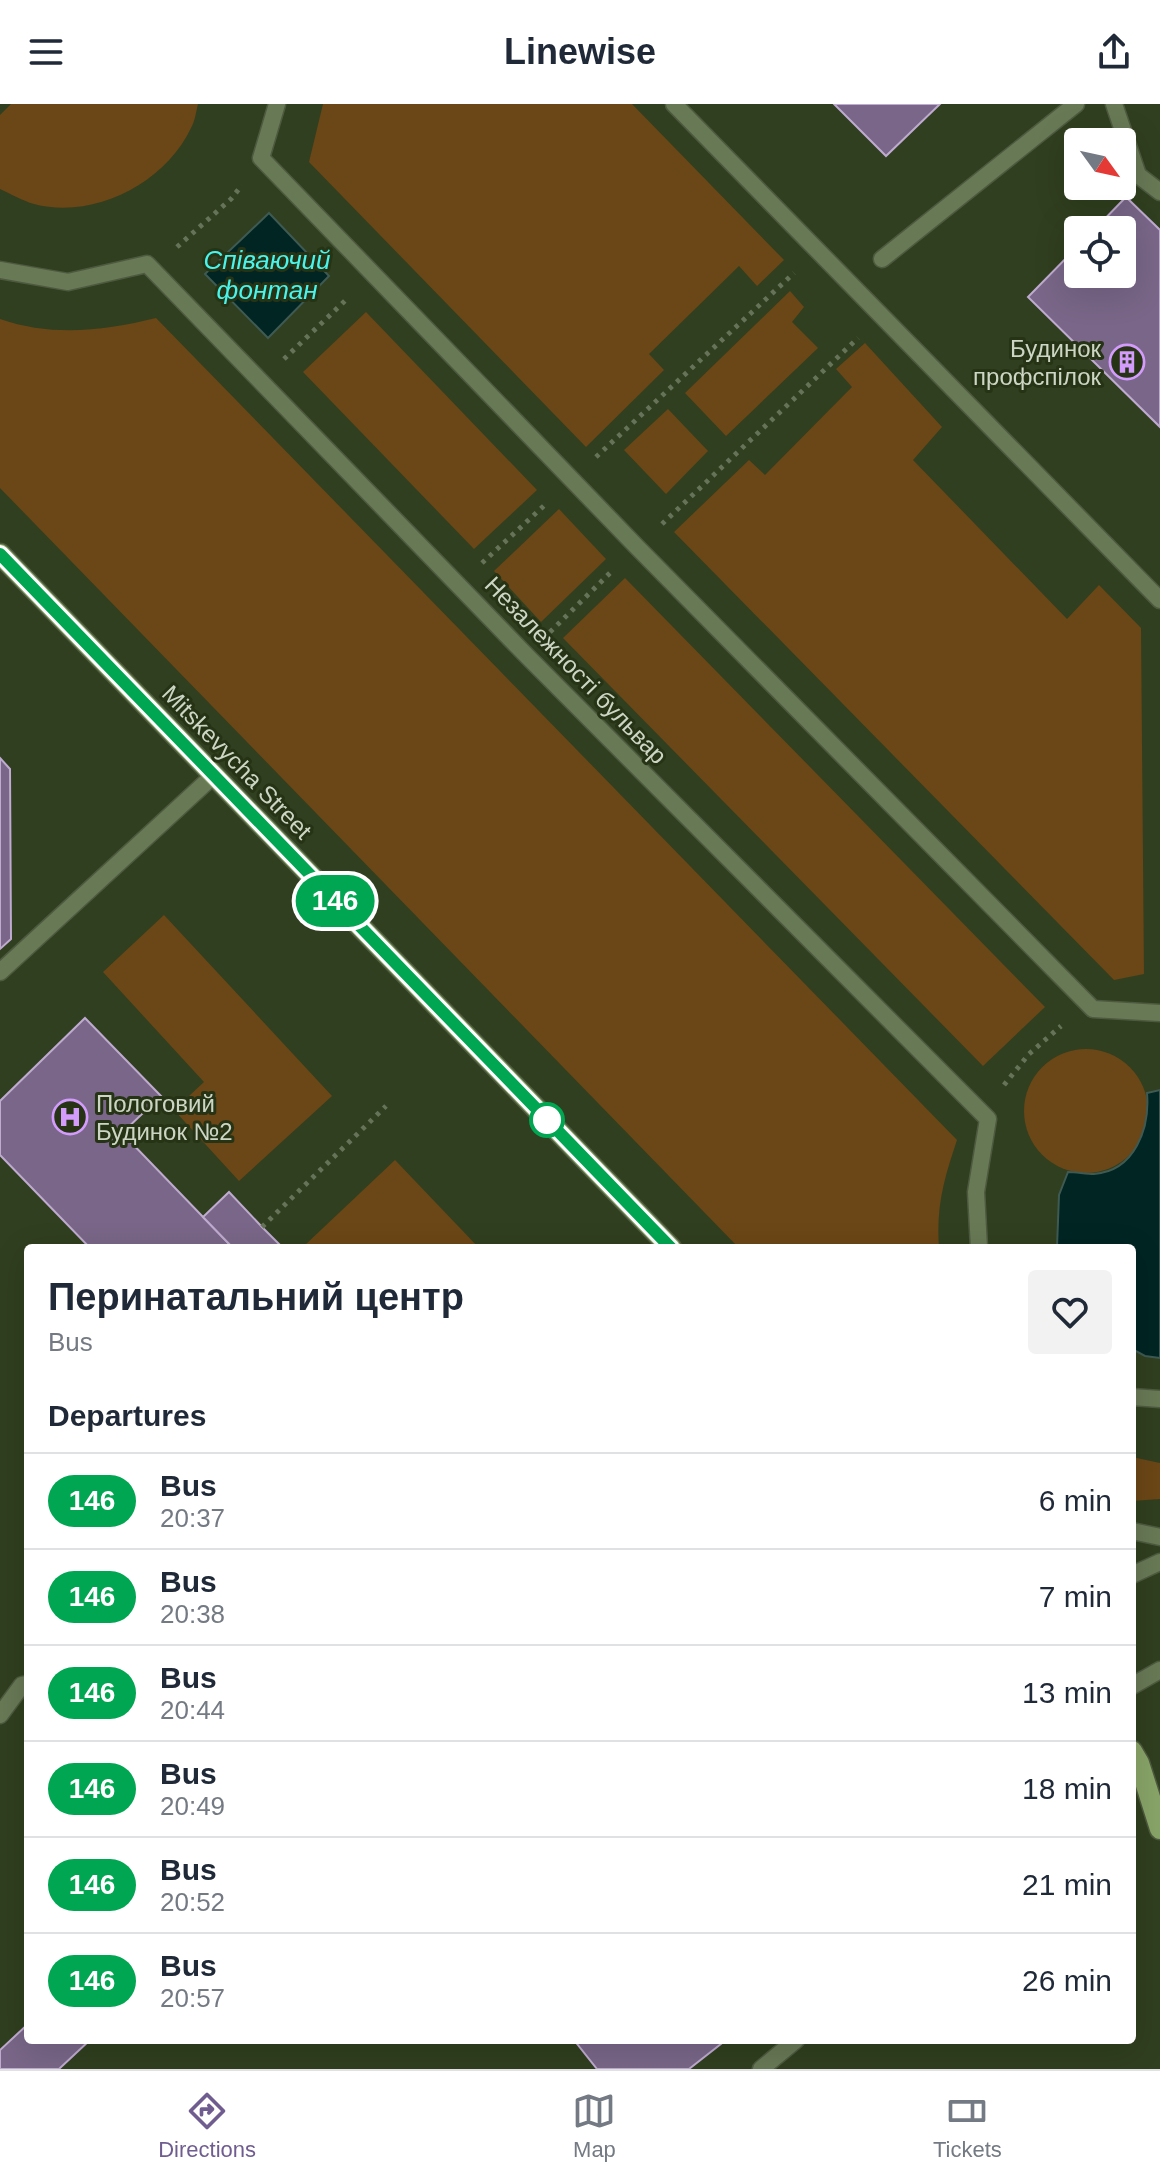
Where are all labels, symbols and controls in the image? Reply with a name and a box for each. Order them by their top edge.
icon: menu [24,30,68,74]
icon: share [1092,30,1136,74]
text: Linewise [504,31,656,72]
north arrow [1064,128,1136,200]
map controls [1064,128,1136,288]
button: locate [1064,216,1136,288]
water label: Співаючий фонтан [203,245,331,305]
place label: Будинок профспілок [973,335,1102,390]
building icon: Будинок профспілок [1108,343,1146,381]
street label: Незалежності бульвар [480,571,672,769]
street label: Mitskevycha Street [157,680,317,845]
line badge: 146 [289,875,381,927]
text: 146 [312,885,358,916]
place label: Пологовий Будинок №2 [96,1090,233,1145]
hospital icon: Пологовий Будинок №2 [51,1098,89,1136]
unlabelled marker [530,1103,564,1137]
button: heart [1028,1270,1112,1354]
text: Перинатальний центр [48,1276,464,1318]
text: Bus [48,1327,93,1357]
text: Departures [48,1399,206,1432]
text: Bus [160,1469,217,1502]
text: 6 min [1039,1484,1112,1517]
text: 146 [69,1485,115,1516]
text: 20:37 [160,1503,225,1533]
text: Bus [160,1565,217,1598]
text: 7 min [1039,1580,1112,1613]
text: 146 [69,1581,115,1612]
text: 20:38 [160,1599,225,1629]
text: Bus [160,1661,217,1694]
text: 13 min [1022,1676,1112,1709]
text: 146 [69,1677,115,1708]
text: 20:44 [160,1695,225,1725]
text: Bus [160,1757,217,1790]
text: 18 min [1022,1772,1112,1805]
text: 146 [69,1773,115,1804]
text: 20:49 [160,1791,225,1821]
text: Bus [160,1853,217,1886]
text: 21 min [1022,1868,1112,1901]
text: 146 [69,1869,115,1900]
text: 20:52 [160,1887,225,1917]
text: Bus [160,1949,217,1982]
text: 26 min [1022,1964,1112,1997]
text: 146 [69,1965,115,1996]
text: 20:57 [160,1983,225,2013]
tab: Directions [158,2089,256,2163]
tab: Map [572,2089,616,2163]
tab: Tickets [933,2089,1002,2163]

